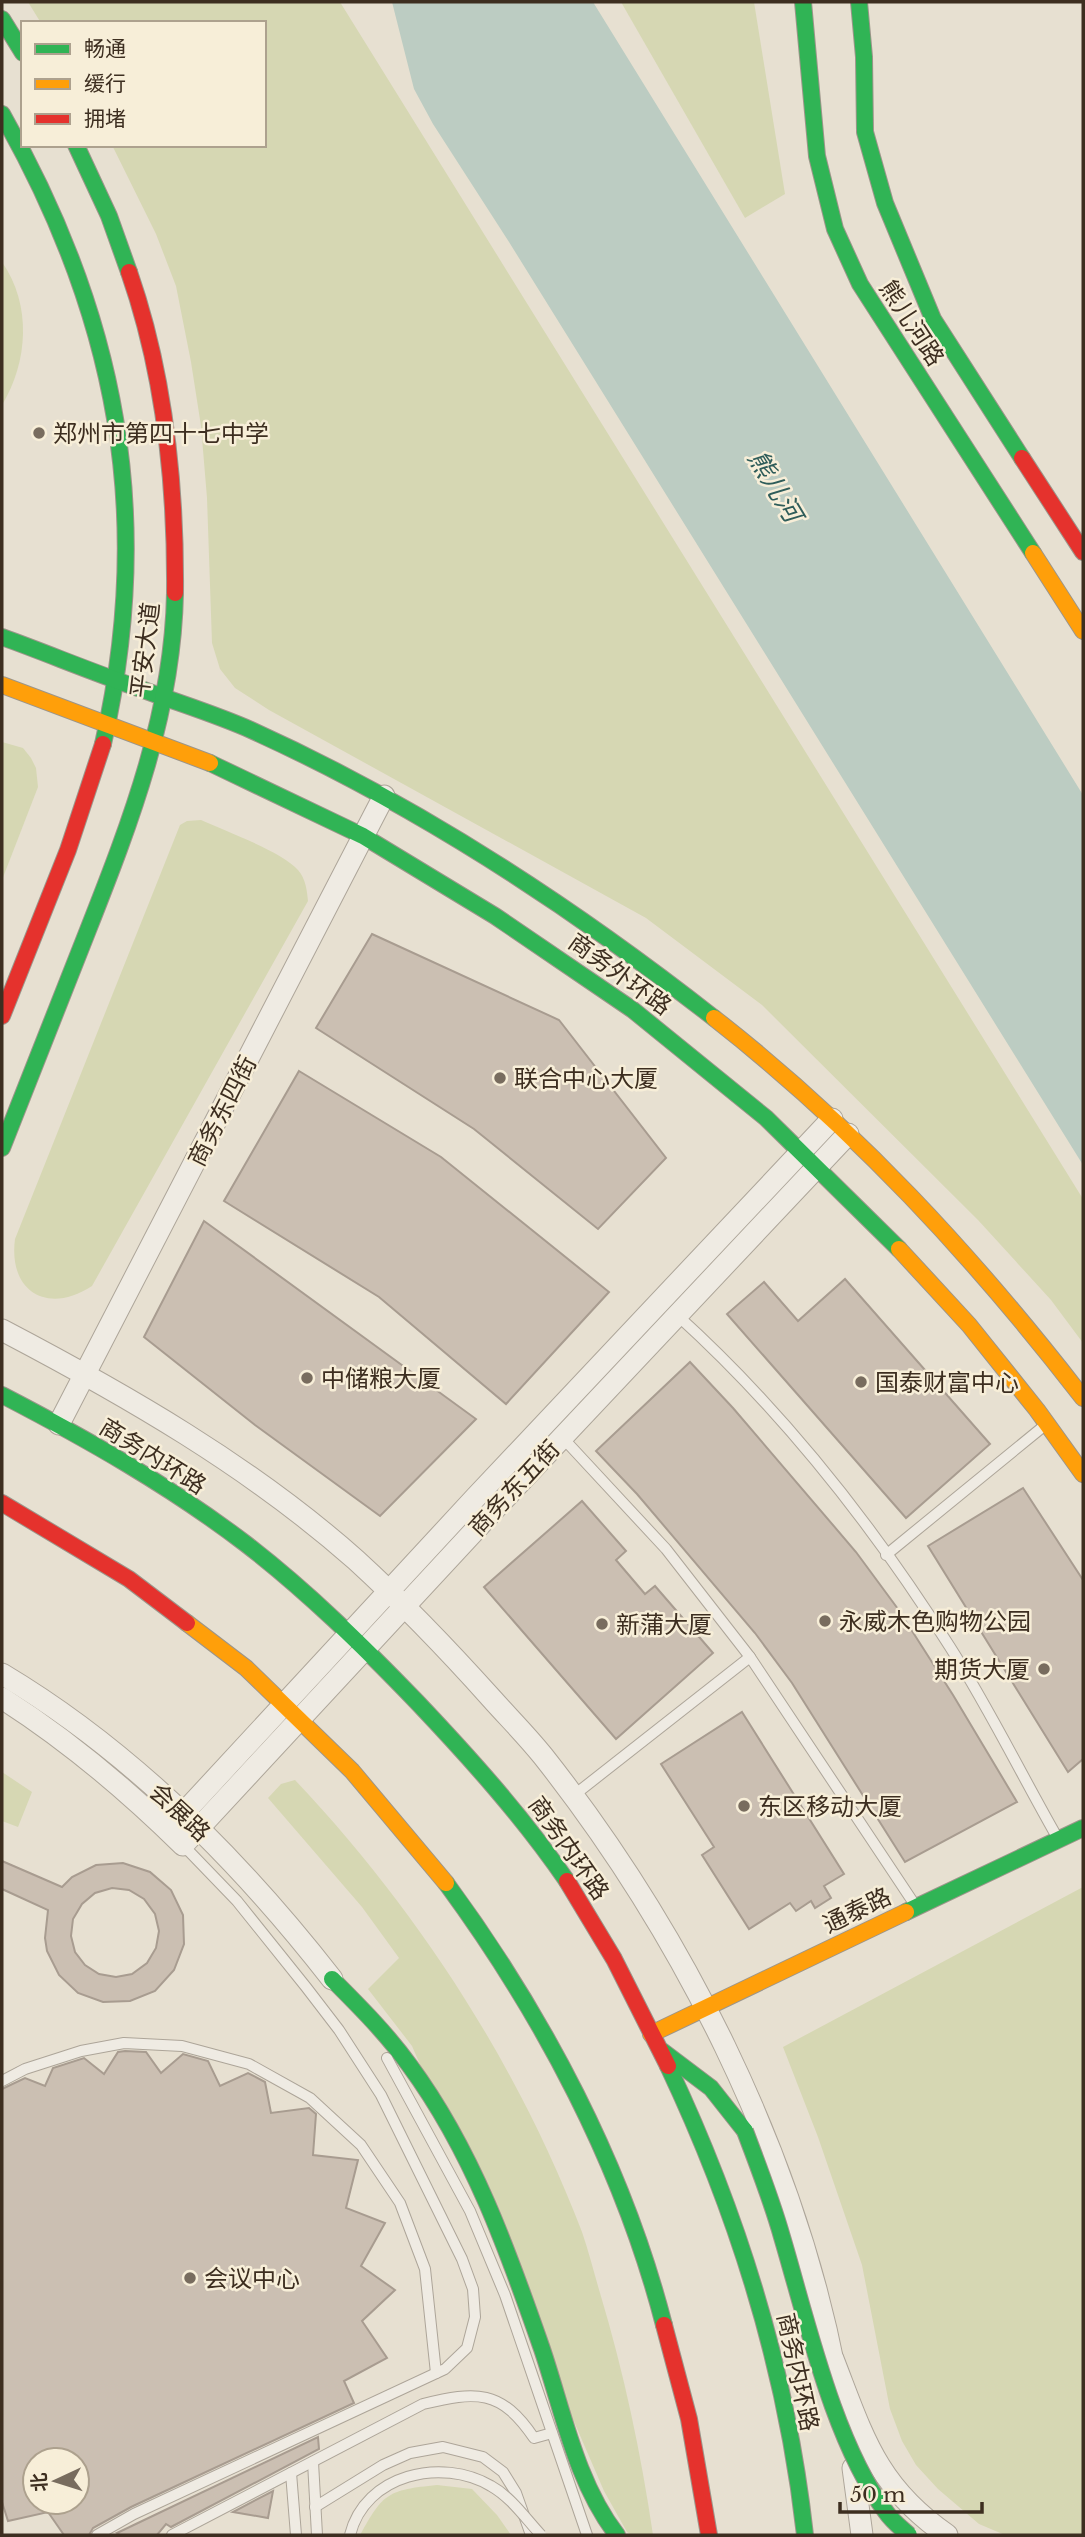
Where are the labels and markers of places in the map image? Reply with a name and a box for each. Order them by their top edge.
place label: 郑州市第四十七中学 [53,419,269,448]
marker: 郑州市第四十七中学 [31,425,47,441]
place label: 联合中心大厦 [514,1064,658,1093]
marker: 联合中心大厦 [492,1070,508,1086]
place label: 中储粮大厦 [321,1364,441,1393]
place label: 国泰财富中心 [875,1368,1019,1397]
marker: 中储粮大厦 [299,1370,315,1386]
marker: 国泰财富中心 [853,1374,869,1390]
place label: 永威木色购物公园 [839,1607,1031,1636]
place label: 新蒲大厦 [616,1610,712,1639]
marker: 永威木色购物公园 [817,1613,833,1629]
marker: 新蒲大厦 [594,1616,610,1632]
place label: 期货大厦 [934,1655,1030,1684]
marker: 期货大厦 [1036,1661,1052,1677]
place label: 东区移动大厦 [758,1792,902,1821]
marker: 东区移动大厦 [736,1798,752,1814]
place label: 会议中心 [204,2264,300,2293]
marker: 会议中心 [182,2270,198,2286]

